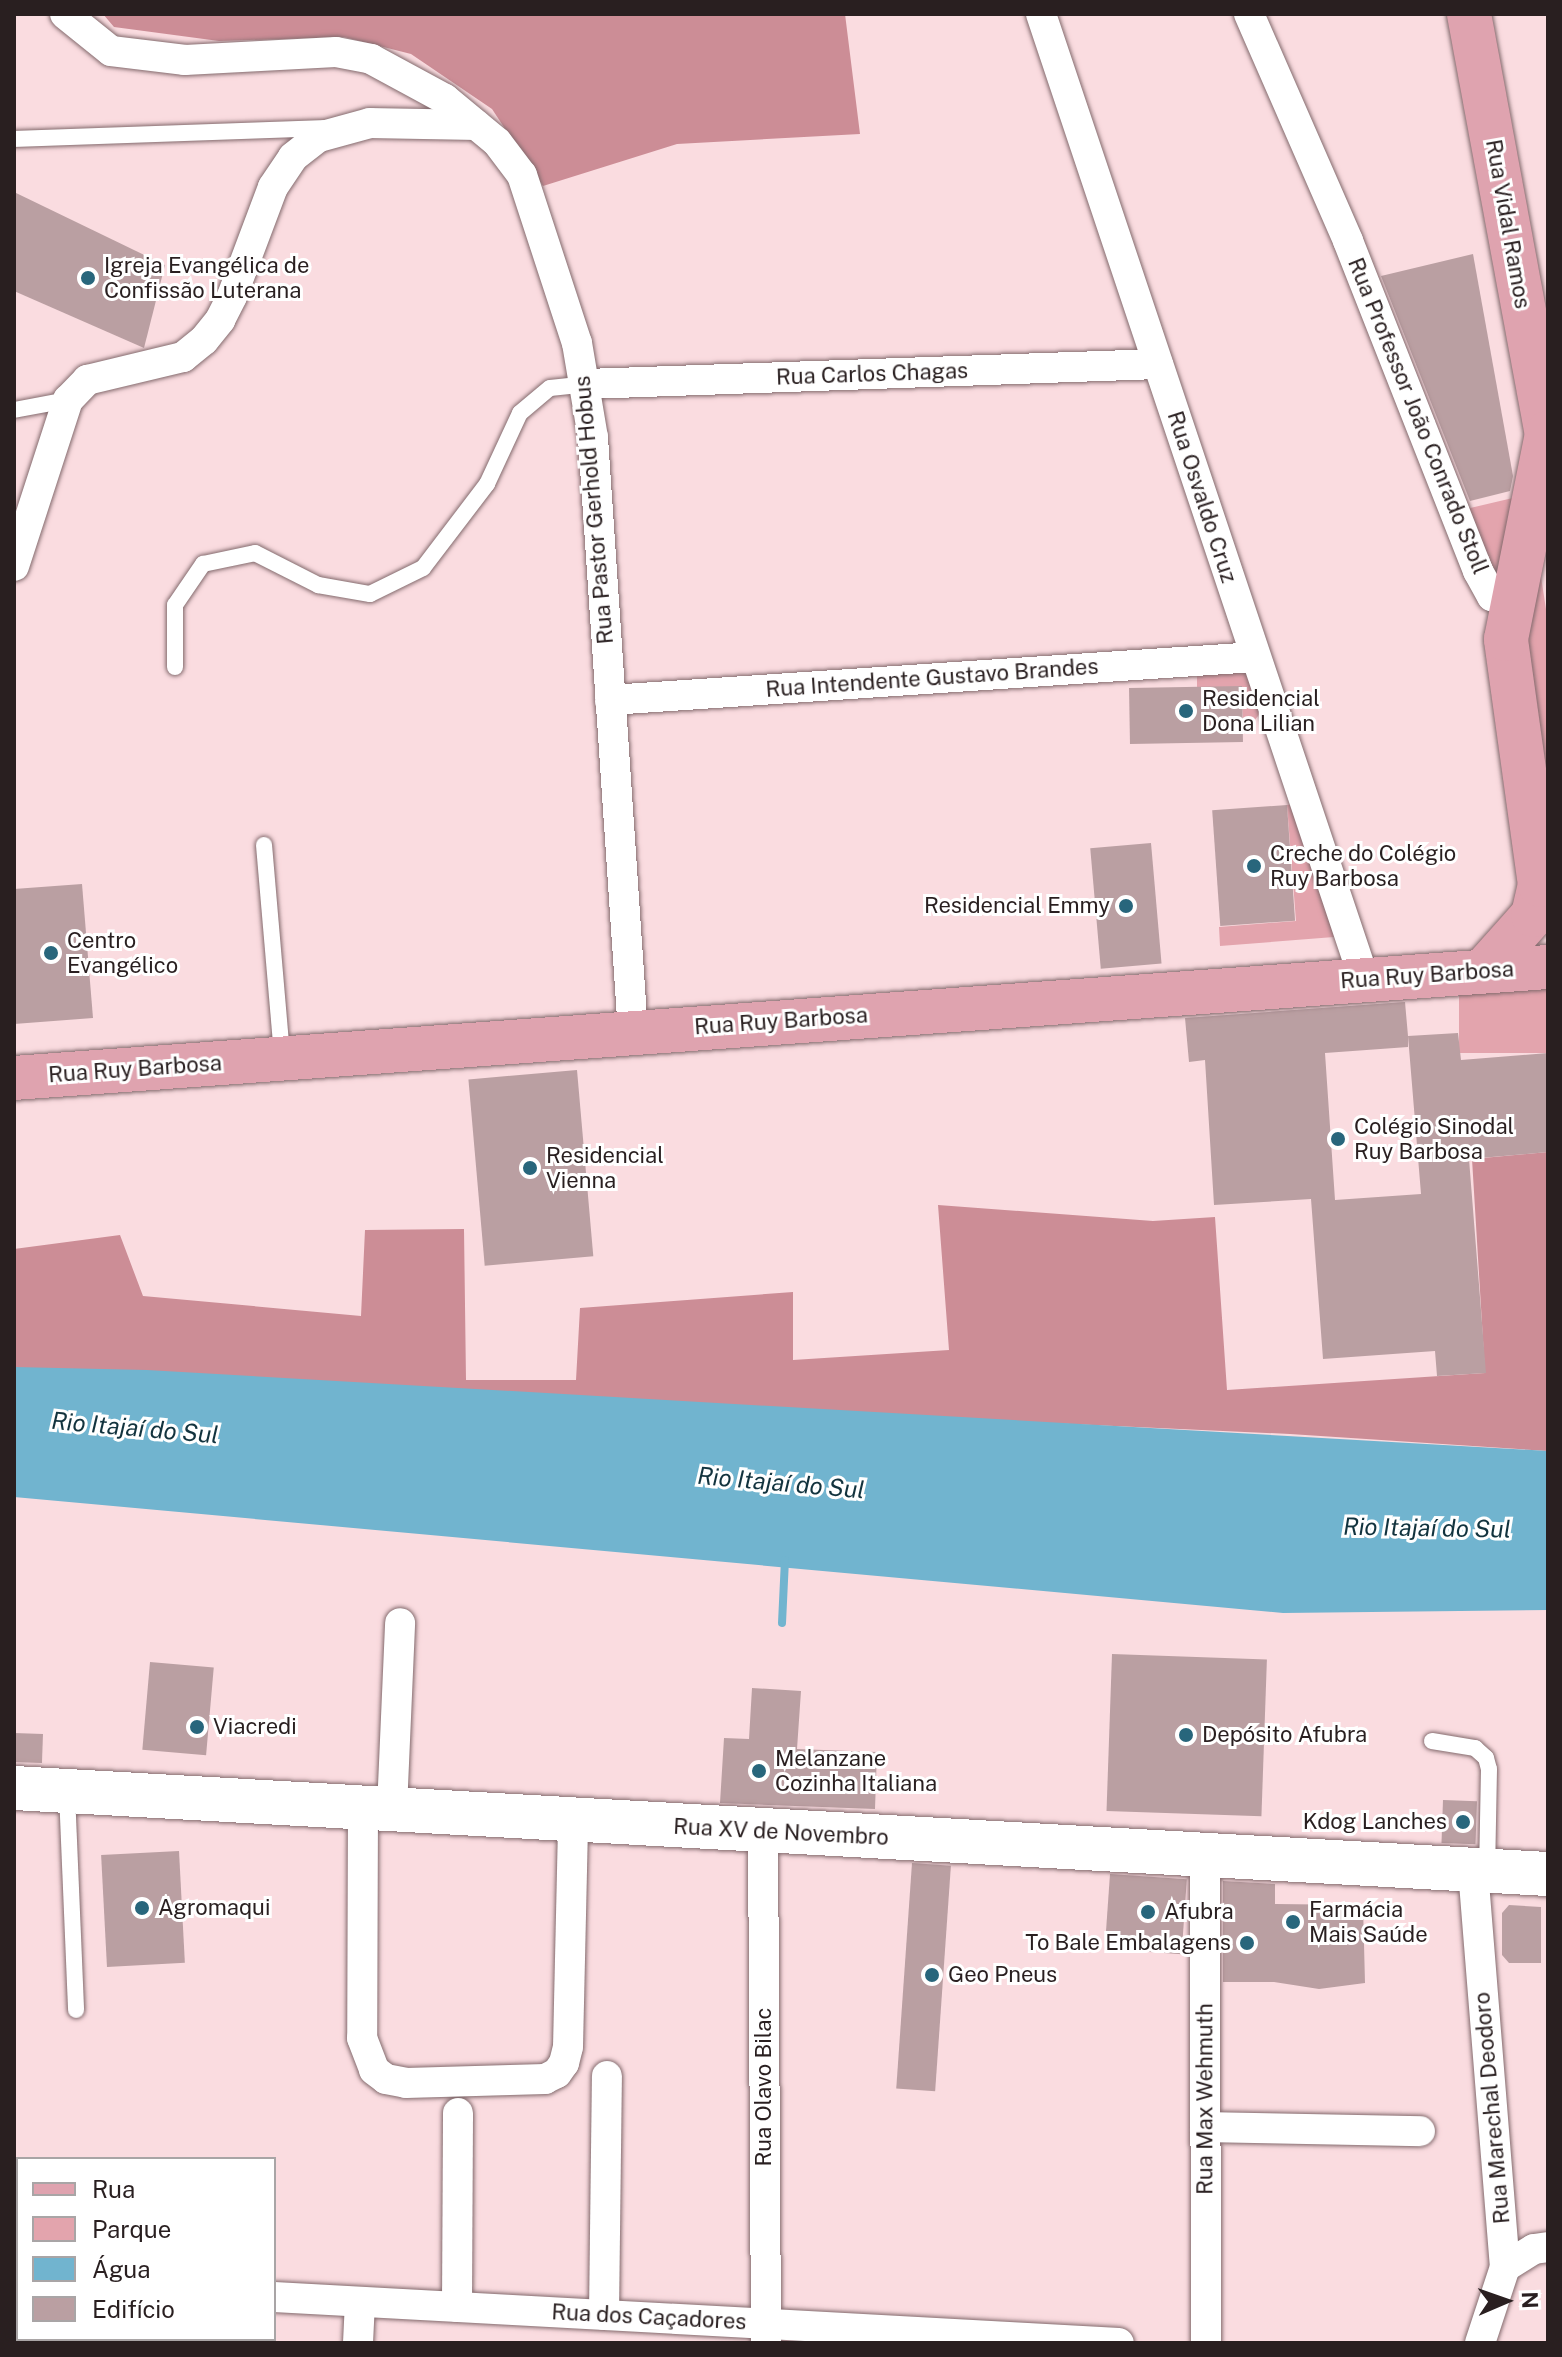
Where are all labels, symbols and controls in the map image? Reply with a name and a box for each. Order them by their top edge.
street label: Rua Vidal Ramos [1480,137,1536,311]
place label: Igreja Evangélica de Confissão Luterana [104,252,310,304]
street label: Rua Professor João Conrado Stoll [1342,254,1494,578]
marker: Igreja Evangélica de Confissão Luterana [79,269,97,287]
street label: Rua Carlos Chagas [775,357,969,391]
street label: Rua Pastor Gerhold Hobus [569,375,619,645]
street label: Rua Osvaldo Cruz [1162,408,1242,586]
street label: Rua Intendente Gustavo Brandes [765,653,1099,703]
place label: Residencial Dona Lilian [1202,685,1320,736]
marker: Residencial Dona Lilian [1177,702,1195,720]
place label: Creche do Colégio Ruy Barbosa [1270,840,1457,892]
marker: Creche do Colégio Ruy Barbosa [1245,857,1263,875]
place label: Residencial Emmy [924,893,1110,919]
marker: Residencial Emmy [1117,897,1135,915]
place label: Centro Evangélico [67,927,178,978]
marker: Centro Evangélico [42,944,60,962]
street label: Rua Ruy Barbosa [1339,956,1515,994]
street label: Rua Ruy Barbosa [693,1002,869,1040]
street label: Rua Ruy Barbosa [47,1050,223,1088]
place label: Colégio Sinodal Ruy Barbosa [1354,1113,1514,1164]
marker: Colégio Sinodal Ruy Barbosa [1329,1130,1347,1148]
place label: Residencial Vienna [546,1142,664,1194]
marker: Residencial Vienna [521,1159,539,1177]
water label: Rio Itajaí do Sul [50,1406,220,1450]
water label: Rio Itajaí do Sul [696,1461,866,1505]
water label: Rio Itajaí do Sul [1342,1512,1512,1544]
place label: Viacredi [213,1714,297,1740]
marker: Viacredi [188,1718,206,1736]
place label: Depósito Afubra [1202,1722,1367,1748]
marker: Depósito Afubra [1177,1726,1195,1744]
place label: Melanzane Cozinha Italiana [775,1745,937,1796]
marker: Melanzane Cozinha Italiana [750,1762,768,1780]
place label: Kdog Lanches [1303,1809,1447,1835]
street label: Rua XV de Novembro [672,1813,890,1851]
marker: Kdog Lanches [1454,1813,1472,1831]
place label: Agromaqui [158,1895,270,1921]
place label: Farmácia Mais Saúde [1309,1896,1428,1948]
marker: Agromaqui [133,1899,151,1917]
place label: Afubra [1164,1899,1234,1925]
marker: Afubra [1139,1903,1157,1921]
marker: Farmácia Mais Saúde [1284,1913,1302,1931]
place label: To Bale Embalagens [1025,1930,1231,1956]
marker: To Bale Embalagens [1238,1934,1256,1952]
place label: Geo Pneus [948,1962,1057,1988]
marker: Geo Pneus [923,1966,941,1984]
street label: Rua Marechal Deodoro [1469,1991,1515,2225]
street label: Rua Max Wehmuth [1192,2003,1218,2195]
street label: Rua Olavo Bilac [751,2007,777,2167]
legend [16,2157,276,2341]
text: Rua [92,2175,135,2203]
text: Parque [92,2215,171,2243]
text: Água [92,2255,150,2283]
north arrow [1466,2261,1546,2341]
text: N [1517,2291,1543,2309]
text: Edifício [92,2295,175,2323]
street label: Rua dos Caçadores [551,2299,747,2335]

